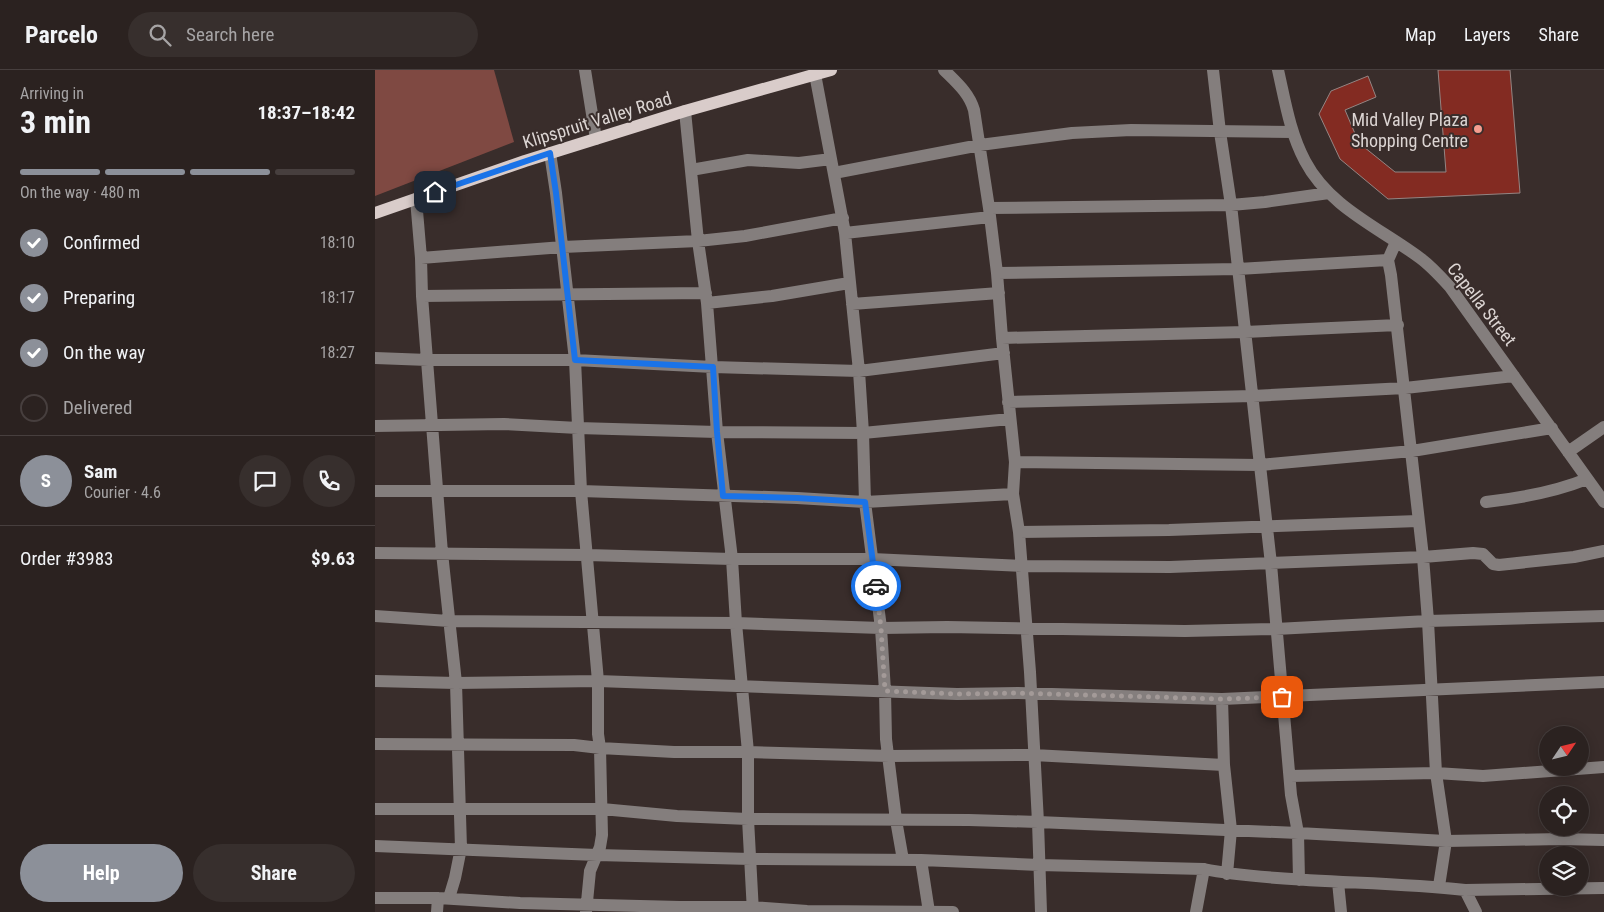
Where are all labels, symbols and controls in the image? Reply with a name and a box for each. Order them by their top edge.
search box [128,12,478,57]
text: Parcelo [25,21,98,49]
icon: search [146,21,174,49]
text: Search here [186,23,274,46]
text: Map [1405,24,1436,45]
text: Layers [1464,24,1511,45]
text: Share [1539,24,1579,45]
text: Arriving in [20,84,84,103]
street label: Klipspruit Valley Road [520,87,674,153]
text: 18:37–18:42 [257,101,355,124]
text: 3 min [20,103,91,141]
place label: Mid Valley Plaza Shopping Centre [1351,109,1468,151]
marker: Mid Valley Plaza Shopping Centre [1472,123,1484,135]
pin [414,171,456,213]
icon: home [421,178,449,206]
text: On the way · 480 m [20,183,140,202]
icon: check [20,229,48,257]
text: Confirmed [63,231,140,254]
text: 18:10 [320,233,355,252]
street label: Capella Street [1443,258,1521,350]
icon: check [20,284,48,312]
text: Preparing [63,286,135,309]
text: 18:17 [320,288,355,307]
icon: check [20,339,48,367]
text: On the way [63,341,145,364]
text: 18:27 [320,343,355,362]
text: Delivered [63,396,132,419]
button: chat [239,455,291,507]
button: phone [303,455,355,507]
text: Sam [84,460,117,483]
text: S [41,469,51,492]
text: Courier · 4.6 [84,483,161,502]
text: Order #3983 [20,547,113,570]
text: $9.63 [311,547,355,570]
courier [851,561,901,611]
icon: car [862,572,890,600]
pin [1261,676,1303,718]
icon: bag [1268,683,1296,711]
north arrow [1539,726,1589,776]
map controls [1539,726,1589,896]
button: locate [1539,786,1589,836]
button: Help [20,844,183,902]
button: Share [193,844,355,902]
button: layers [1539,846,1589,896]

